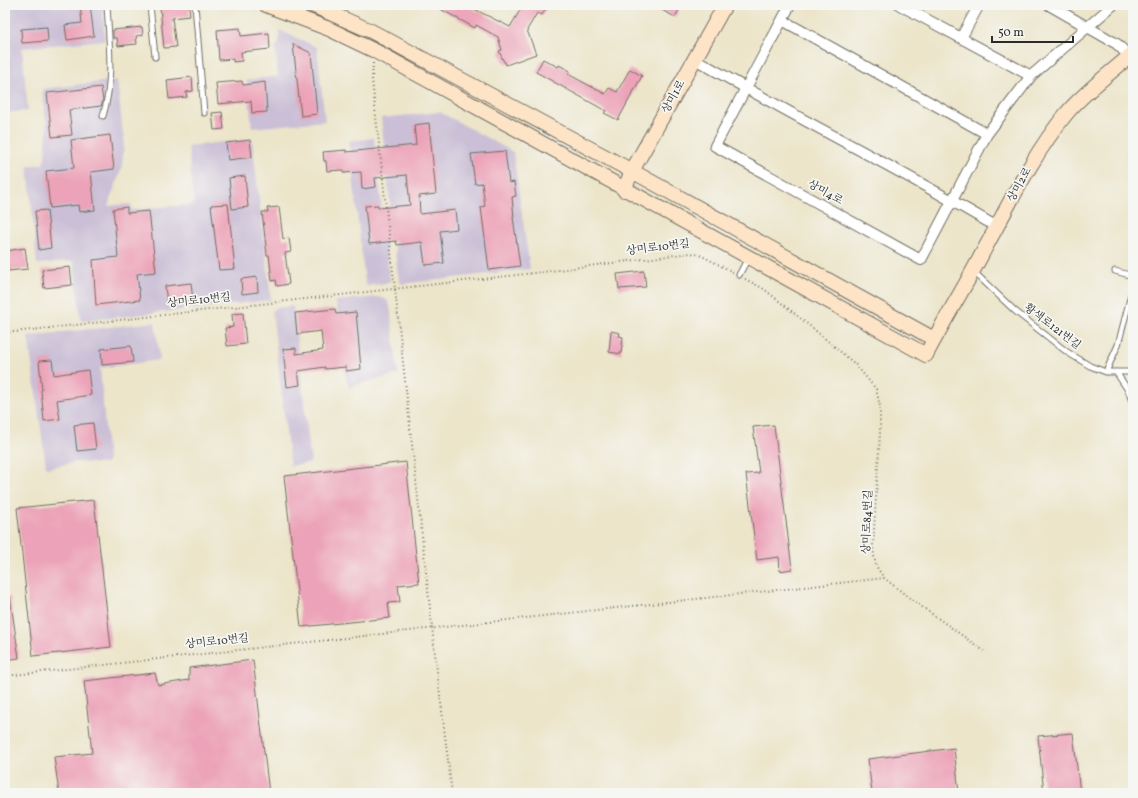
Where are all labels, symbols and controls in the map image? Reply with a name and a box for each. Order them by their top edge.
scale bar [992,18,1073,44]
text: 50 m [998,25,1024,41]
street label: 상미1로 [659,77,690,116]
street label: 상미2로 [1004,165,1036,205]
street label: 상미4로 [805,177,846,209]
street label: 상미로10번길 [625,237,691,259]
street label: 상미로10번길 [166,290,232,312]
street label: 황색로121번길 [1021,301,1083,353]
street label: 상미로84번길 [859,489,877,555]
street label: 상미로10번길 [184,631,250,653]

